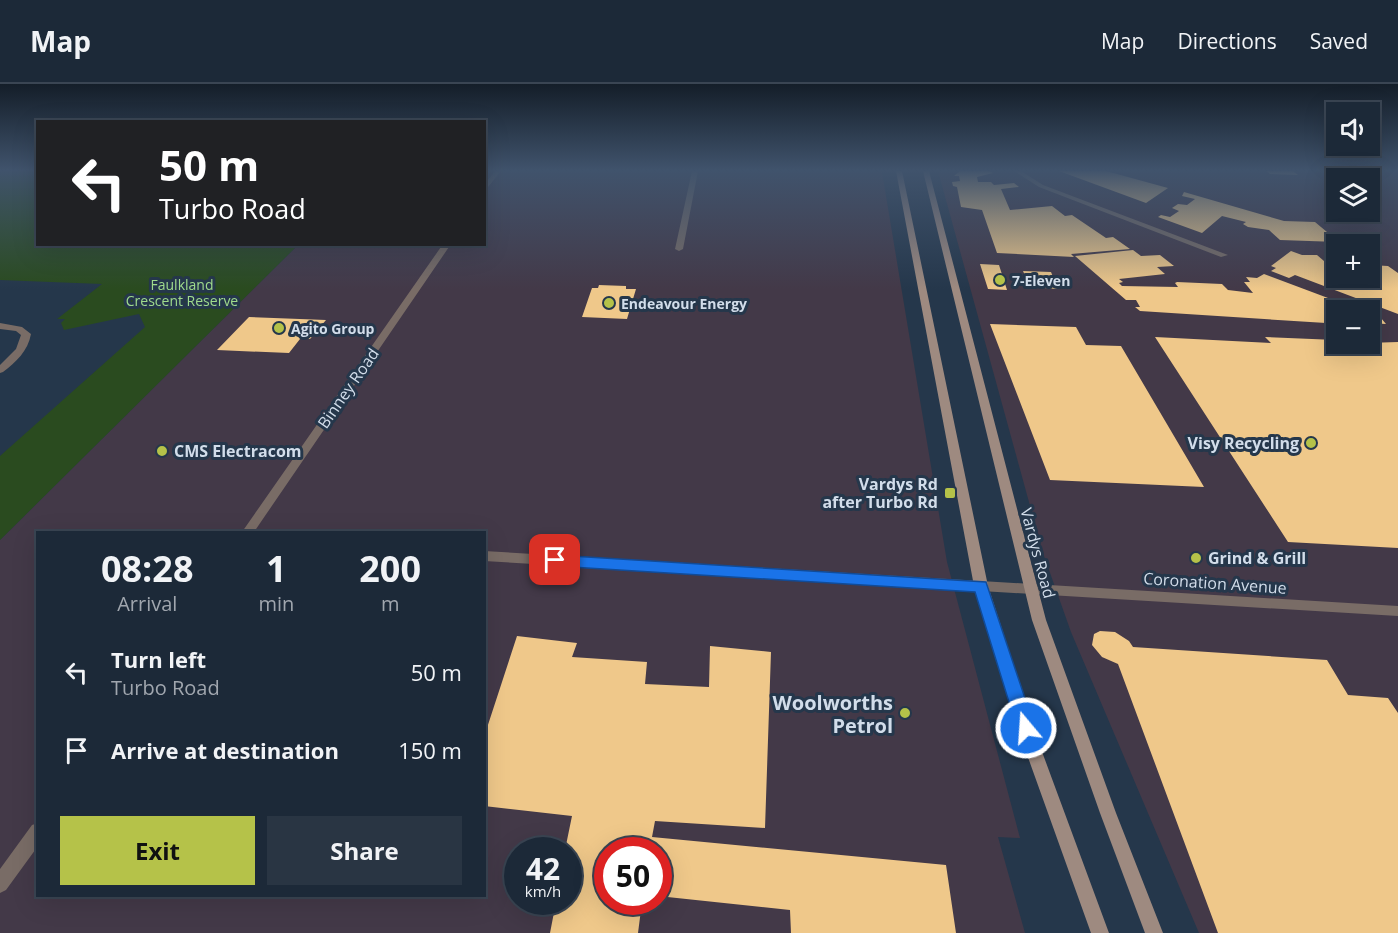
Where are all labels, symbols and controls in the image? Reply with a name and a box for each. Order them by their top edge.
text: Map [30,22,91,60]
text: Map [1101,27,1144,55]
text: Directions [1177,27,1277,55]
text: Saved [1310,27,1368,55]
map controls [1326,102,1380,354]
button: sound [1326,102,1380,156]
text: 50 m [159,136,259,193]
icon: left [60,144,138,222]
button: layers [1326,168,1380,222]
text: Turbo Road [159,190,306,227]
button: + [1326,234,1380,288]
place label: 7-Eleven [1012,271,1070,290]
marker: 7-Eleven [993,273,1007,287]
park label: Faulkland Crescent Reserve [126,275,238,310]
place label: Endeavour Energy [621,294,747,313]
marker: Endeavour Energy [602,296,616,310]
button: − [1326,300,1380,354]
place label: Agito Group [291,319,375,338]
marker: Agito Group [272,321,286,335]
street label: Binney Road [312,343,384,433]
place label: Visy Recycling [1188,432,1299,454]
marker: Visy Recycling [1304,436,1318,450]
place label: CMS Electracom [174,440,302,462]
marker: CMS Electracom [155,444,169,458]
place label: Vardys Rd after Turbo Rd [822,473,938,513]
marker: Vardys Rd after Turbo Rd [943,486,957,500]
street label: Vardys Road [1015,505,1061,601]
pin [529,534,580,585]
icon: arrive [538,543,571,576]
text: 08:28 [101,544,194,593]
text: 1 [266,544,287,593]
text: 200 [359,544,421,593]
place label: Grind & Grill [1208,547,1306,569]
marker: Grind & Grill [1189,551,1203,565]
street label: Coronation Avenue [1143,567,1287,599]
text: Arrival [117,590,177,617]
text: min [258,590,294,617]
text: m [381,590,399,617]
text: Turn left [111,644,206,674]
icon: left [60,656,93,689]
text: 50 m [411,657,462,687]
text: Turbo Road [111,674,220,701]
place label: Woolworths Petrol [772,689,893,739]
position arrow [994,696,1058,760]
marker: Woolworths Petrol [898,706,912,720]
icon: arrive [60,734,93,767]
text: Arrive at destination [111,735,339,765]
text: 150 m [398,735,462,765]
button: Exit [60,816,255,885]
button: Share [267,816,462,885]
speed limit sign: 50 [594,837,672,915]
text: 42 [526,848,560,889]
text: km/h [525,881,561,901]

